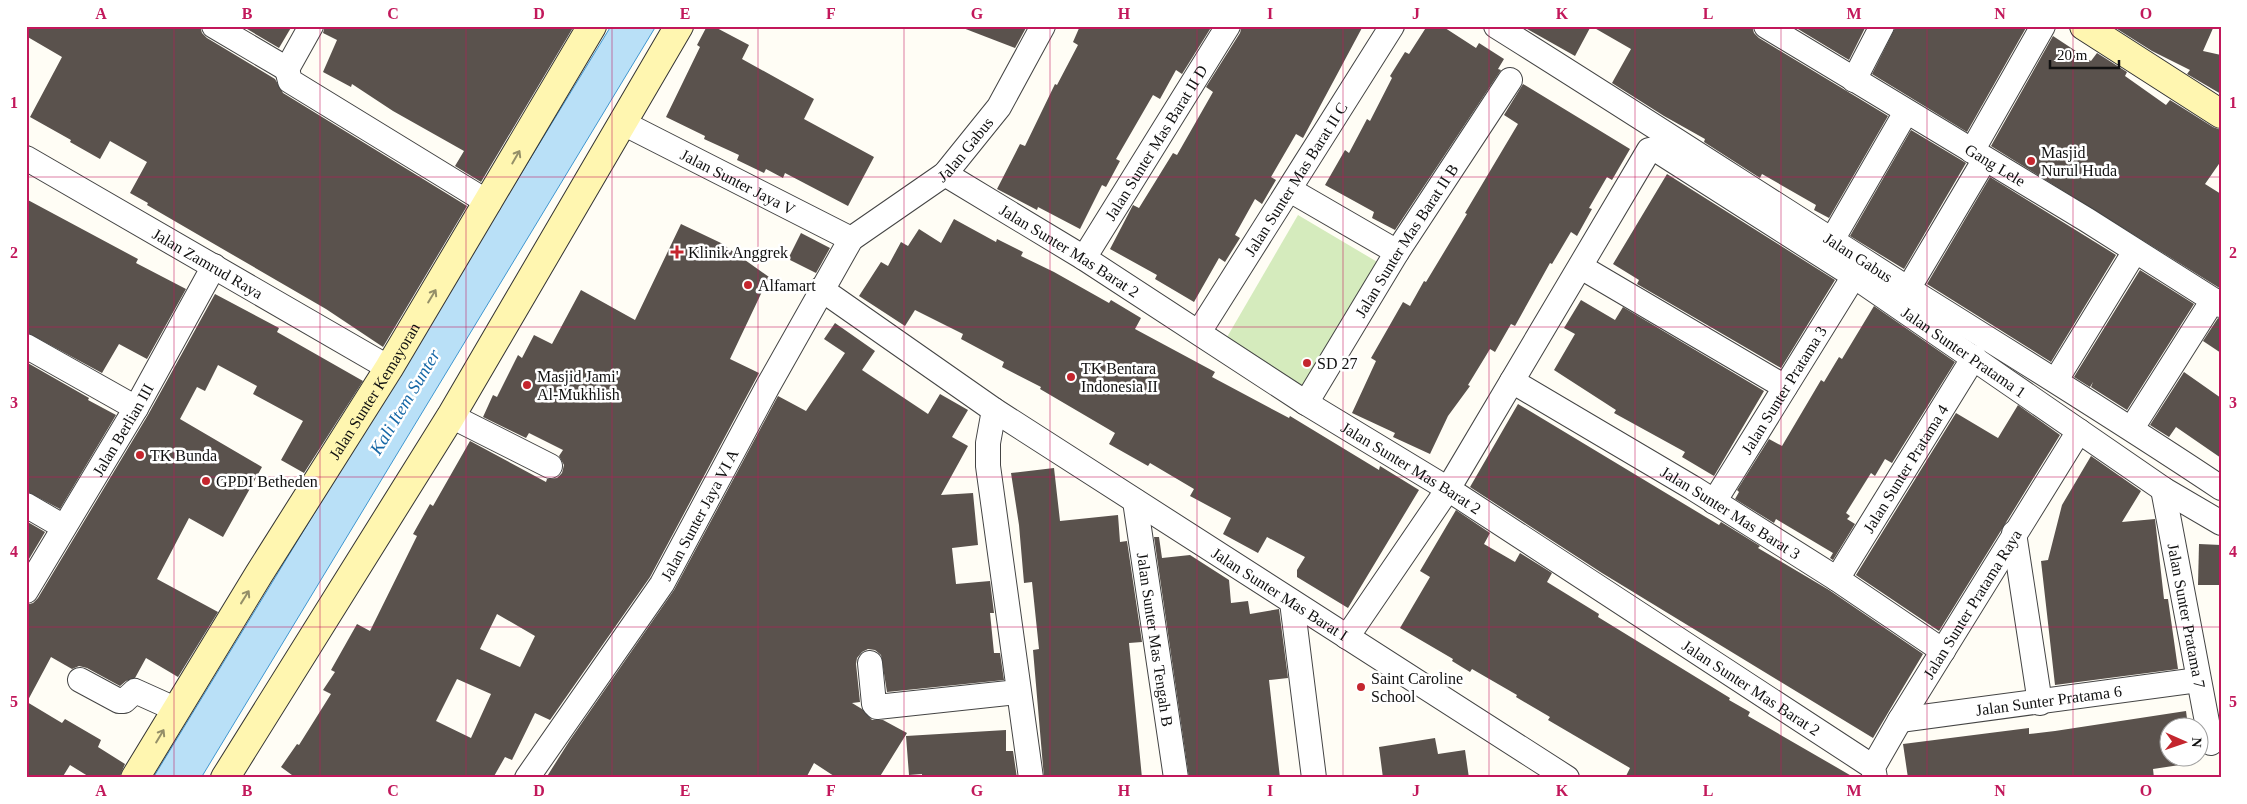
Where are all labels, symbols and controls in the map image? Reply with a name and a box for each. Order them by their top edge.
text: A [95,5,107,22]
text: B [242,5,253,22]
text: C [387,5,399,22]
text: D [533,5,545,22]
text: E [680,5,690,22]
text: F [826,5,836,22]
text: G [971,5,984,22]
text: H [1118,5,1131,22]
text: I [1267,5,1273,22]
text: J [1412,5,1420,22]
text: K [1556,5,1569,22]
text: L [1703,5,1713,22]
text: M [1846,5,1862,22]
text: N [1994,5,2006,22]
text: O [2140,5,2152,22]
scale bar [2050,38,2118,70]
text: 20 m [2057,47,2088,63]
street label: Jalan Sunter Mas Barat II D [1101,62,1210,223]
text: 1 [10,94,18,111]
text: 1 [2229,94,2237,111]
street label: Jalan Sunter Mas Barat II C [1241,99,1350,259]
street label: Jalan Gabus [934,113,996,185]
street label: Gang Lele [1962,140,2028,189]
place label: Masjid Nurul Huda [2041,144,2117,179]
street label: Jalan Sunter Jaya V [678,145,799,218]
one-way arrow [511,150,521,164]
marker: Masjid Nurul Huda [2025,155,2037,167]
street label: Jalan Sunter Mas Barat II B [1351,161,1461,320]
street label: Jalan Sunter Mas Barat 2 [997,201,1142,300]
street label: Jalan Zamrud Raya [150,225,266,302]
street label: Jalan Gabus [1821,229,1896,285]
text: 2 [10,244,18,261]
place label: Klinik Anggrek [688,244,788,262]
text: 2 [2229,244,2237,261]
marker: Klinik Anggrek [670,245,684,259]
place label: Alfamart [758,277,816,294]
marker: Alfamart [742,279,754,291]
one-way arrow [428,289,438,303]
street label: Jalan Sunter Pratama 1 [1899,303,2029,401]
street label: Jalan Sunter Kemayoran [325,319,423,462]
street label: Jalan Sunter Pratama 3 [1738,323,1829,457]
water label: Kali Item Sunter [365,345,445,459]
place label: SD 27 [1317,355,1357,372]
marker: SD 27 [1301,357,1313,369]
place label: TK Bentara Indonesia II [1081,360,1158,395]
place label: Masjid Jami' Al-Mukhlish [537,368,620,403]
marker: TK Bentara Indonesia II [1065,371,1077,383]
marker: Masjid Jami' Al-Mukhlish [521,379,533,391]
street label: Jalan Berlian III [89,381,156,479]
text: 3 [10,394,18,411]
text: 3 [2229,394,2237,411]
street label: Jalan Sunter Pratama 4 [1859,401,1951,535]
street label: Jalan Sunter Mas Barat 2 [1338,418,1484,517]
street label: Jalan Sunter Jaya VI A [657,446,741,583]
place label: TK Bunda [150,447,217,464]
marker: TK Bunda [134,449,146,461]
street label: Jalan Sunter Mas Barat 3 [1658,462,1803,562]
place label: GPDI Betheden [216,473,318,490]
marker: GPDI Betheden [200,475,212,487]
street label: Jalan Sunter Pratama Raya [1919,526,2024,681]
street label: Jalan Sunter Pratama 7 [2165,542,2209,690]
text: 4 [10,543,18,560]
text: 4 [2229,543,2237,560]
street label: Jalan Sunter Mas Barat I [1209,544,1351,644]
street label: Jalan Sunter Mas Tengah B [1134,551,1177,728]
one-way arrow [240,591,250,605]
street label: Jalan Sunter Mas Barat 2 [1679,636,1823,739]
place label: Saint Caroline School [1371,670,1463,705]
marker: Saint Caroline School [1355,681,1367,693]
street label: Jalan Sunter Pratama 6 [1975,682,2123,718]
text: 5 [10,693,18,710]
text: 5 [2229,693,2237,710]
north arrow [2160,716,2210,766]
one-way arrow [155,729,165,743]
text: N [2189,737,2204,748]
text: A [95,782,107,799]
text: B [242,782,253,799]
text: C [387,782,399,799]
text: D [533,782,545,799]
text: E [680,782,690,799]
text: F [826,782,836,799]
text: G [971,782,984,799]
text: H [1118,782,1131,799]
text: I [1267,782,1273,799]
text: J [1412,782,1420,799]
text: K [1556,782,1569,799]
text: L [1703,782,1713,799]
text: M [1846,782,1862,799]
text: N [1994,782,2006,799]
text: O [2140,782,2152,799]

